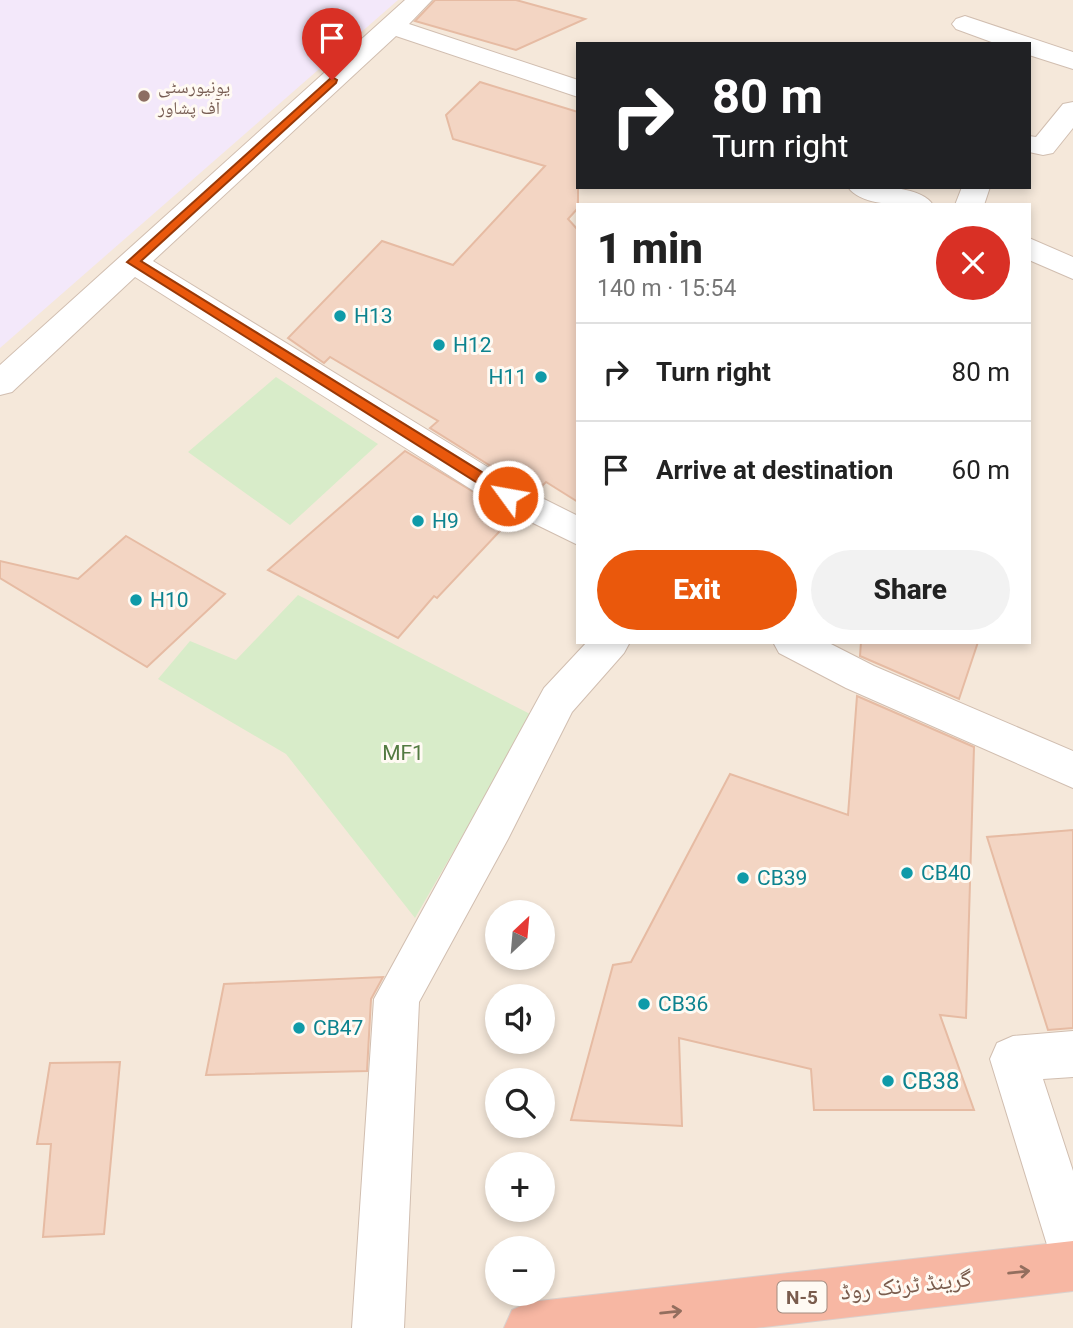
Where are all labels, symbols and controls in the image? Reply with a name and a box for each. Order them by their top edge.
pin [302,8,362,80]
icon: arrive [313,19,351,57]
text: 80 m [712,68,823,125]
icon: right [597,70,688,161]
place label: یونیورسٹی آف پشاور [157,76,230,119]
marker: یونیورسٹی آف پشاور [136,88,152,104]
text: Turn right [712,127,848,165]
text: 1 min [597,224,703,273]
button: close [936,226,1010,300]
text: 140 m · 15:54 [597,275,736,302]
place label: H13 [354,304,393,328]
marker: H13 [332,308,348,324]
place label: H12 [453,333,492,357]
marker: H12 [431,337,447,353]
icon: right [597,353,635,391]
text: Turn right [656,357,771,387]
text: 80 m [952,357,1010,387]
place label: H11 [488,365,527,389]
marker: H11 [533,369,549,385]
icon: arrive [597,451,635,489]
text: Arrive at destination [656,455,893,485]
text: 60 m [952,455,1010,485]
position arrow [471,459,545,533]
place label: H9 [432,509,459,533]
marker: H9 [410,513,426,529]
button: Exit [597,550,797,630]
button: Share [811,550,1010,630]
place label: H10 [150,588,189,612]
marker: H10 [128,592,144,608]
park label: MF1 [382,741,424,765]
place label: CB40 [921,861,971,885]
marker: CB40 [899,865,915,881]
place label: CB39 [757,866,807,890]
marker: CB39 [735,870,751,886]
north arrow [485,900,555,970]
map controls [485,900,555,1306]
button: sound [485,984,555,1054]
place label: CB36 [658,992,708,1016]
marker: CB36 [636,996,652,1012]
place label: CB47 [313,1016,363,1040]
marker: CB47 [291,1020,307,1036]
place label: CB38 [902,1067,960,1095]
button: search [485,1068,555,1138]
marker: CB38 [880,1073,896,1089]
button: + [485,1152,555,1222]
button: − [485,1236,555,1306]
street label: گرینڈ ٹرنک روڈ [839,1264,973,1306]
one-way arrow [1007,1266,1030,1279]
road number: N-5 [778,1282,826,1312]
one-way arrow [659,1305,682,1318]

